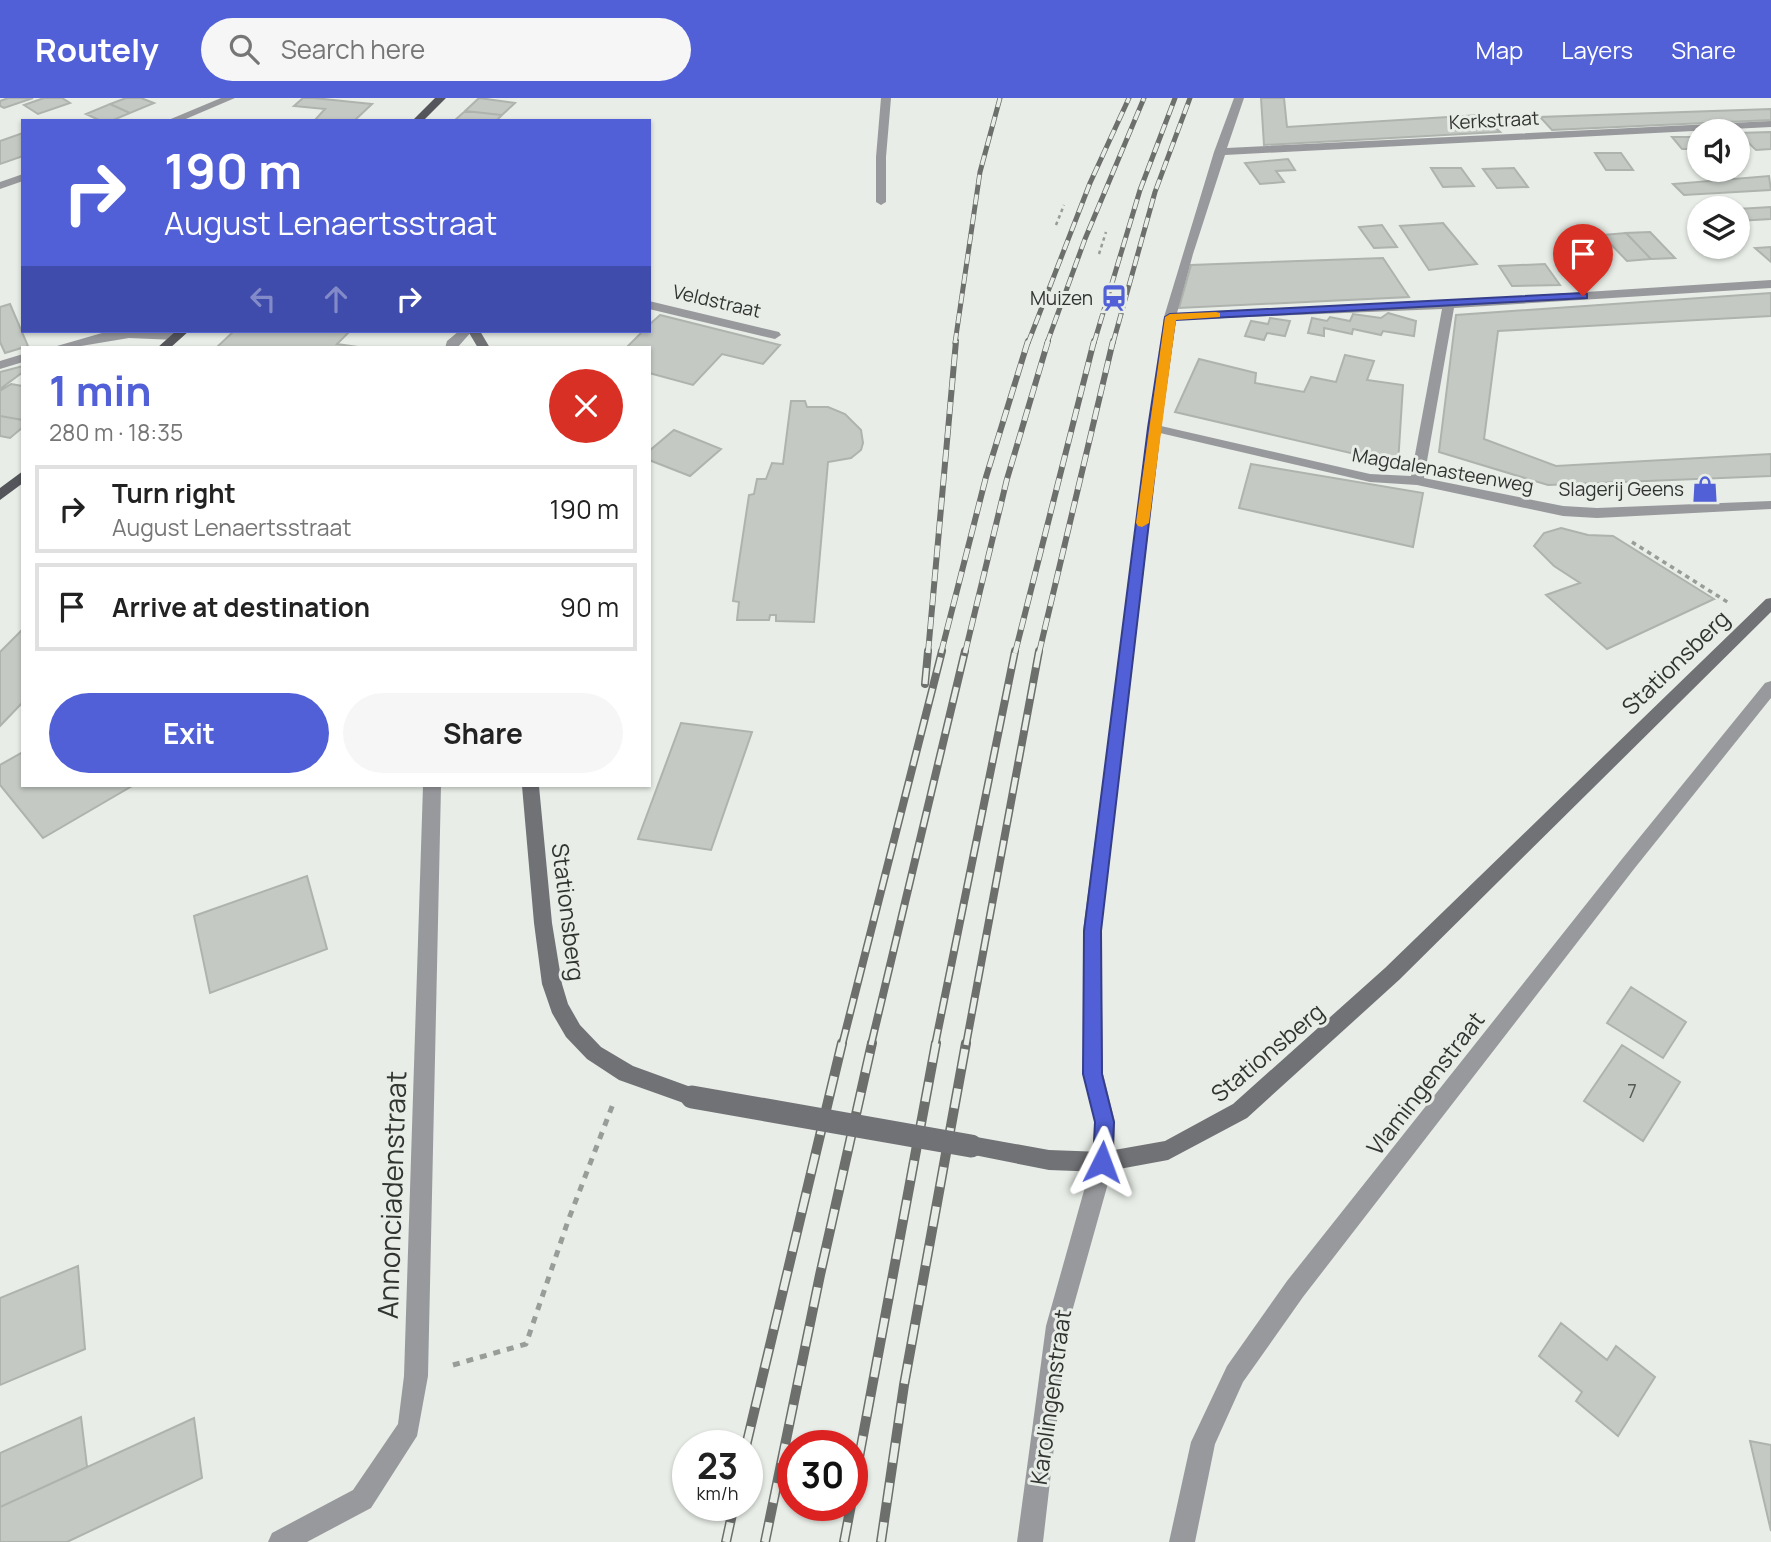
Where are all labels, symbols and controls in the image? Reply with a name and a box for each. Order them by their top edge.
search box [201,18,691,81]
text: Routely [35,27,159,72]
icon: search [225,30,263,68]
text: Search here [281,31,425,67]
text: Map [1476,33,1523,66]
text: Layers [1561,33,1633,66]
text: Share [1671,33,1736,66]
street label: Kerkstraat [1448,105,1540,135]
map controls [1687,119,1750,259]
button: sound [1687,119,1750,182]
text: 190 m [164,137,302,204]
icon: right [49,147,140,238]
button: layers [1687,196,1750,259]
text: August Lenaertsstraat [164,201,497,245]
pin [1553,224,1613,296]
icon: arrive [1564,235,1602,273]
street label: Veldstraat [670,278,764,324]
icon: left [244,280,282,318]
icon: ahead [317,280,355,318]
icon: right [390,280,428,318]
station icon: Muizen [1099,283,1129,313]
place label: Muizen [1030,285,1093,311]
text: 1 min [49,361,152,419]
button: close [549,369,623,443]
text: 280 m · 18:35 [49,416,183,448]
street label: Magdalenasteenweg [1350,441,1536,499]
shop icon: Slagerij Geens [1690,474,1720,504]
text: Turn right [112,475,236,511]
place label: Slagerij Geens [1559,476,1684,502]
icon: right [53,490,91,528]
text: 190 m [550,491,619,527]
text: August Lenaertsstraat [112,511,352,543]
icon: arrive [53,588,91,626]
text: Arrive at destination [112,589,370,625]
text: 90 m [560,589,619,625]
street label: Stationsberg [1614,602,1736,722]
button: Exit [49,693,329,773]
button: Share [343,693,623,773]
street label: Stationsberg [545,841,593,983]
street label: Stationsberg [1204,995,1330,1109]
street label: Vlamingenstraat [1359,1004,1491,1162]
street label: Annonciadenstraat [368,1070,414,1320]
house number: 7 [1627,1078,1637,1104]
position arrow [1065,1125,1139,1199]
street label: Karolingenstraat [1022,1307,1078,1487]
speed limit sign: 30 [777,1430,868,1521]
text: 23 [697,1442,738,1490]
text: km/h [697,1481,738,1505]

